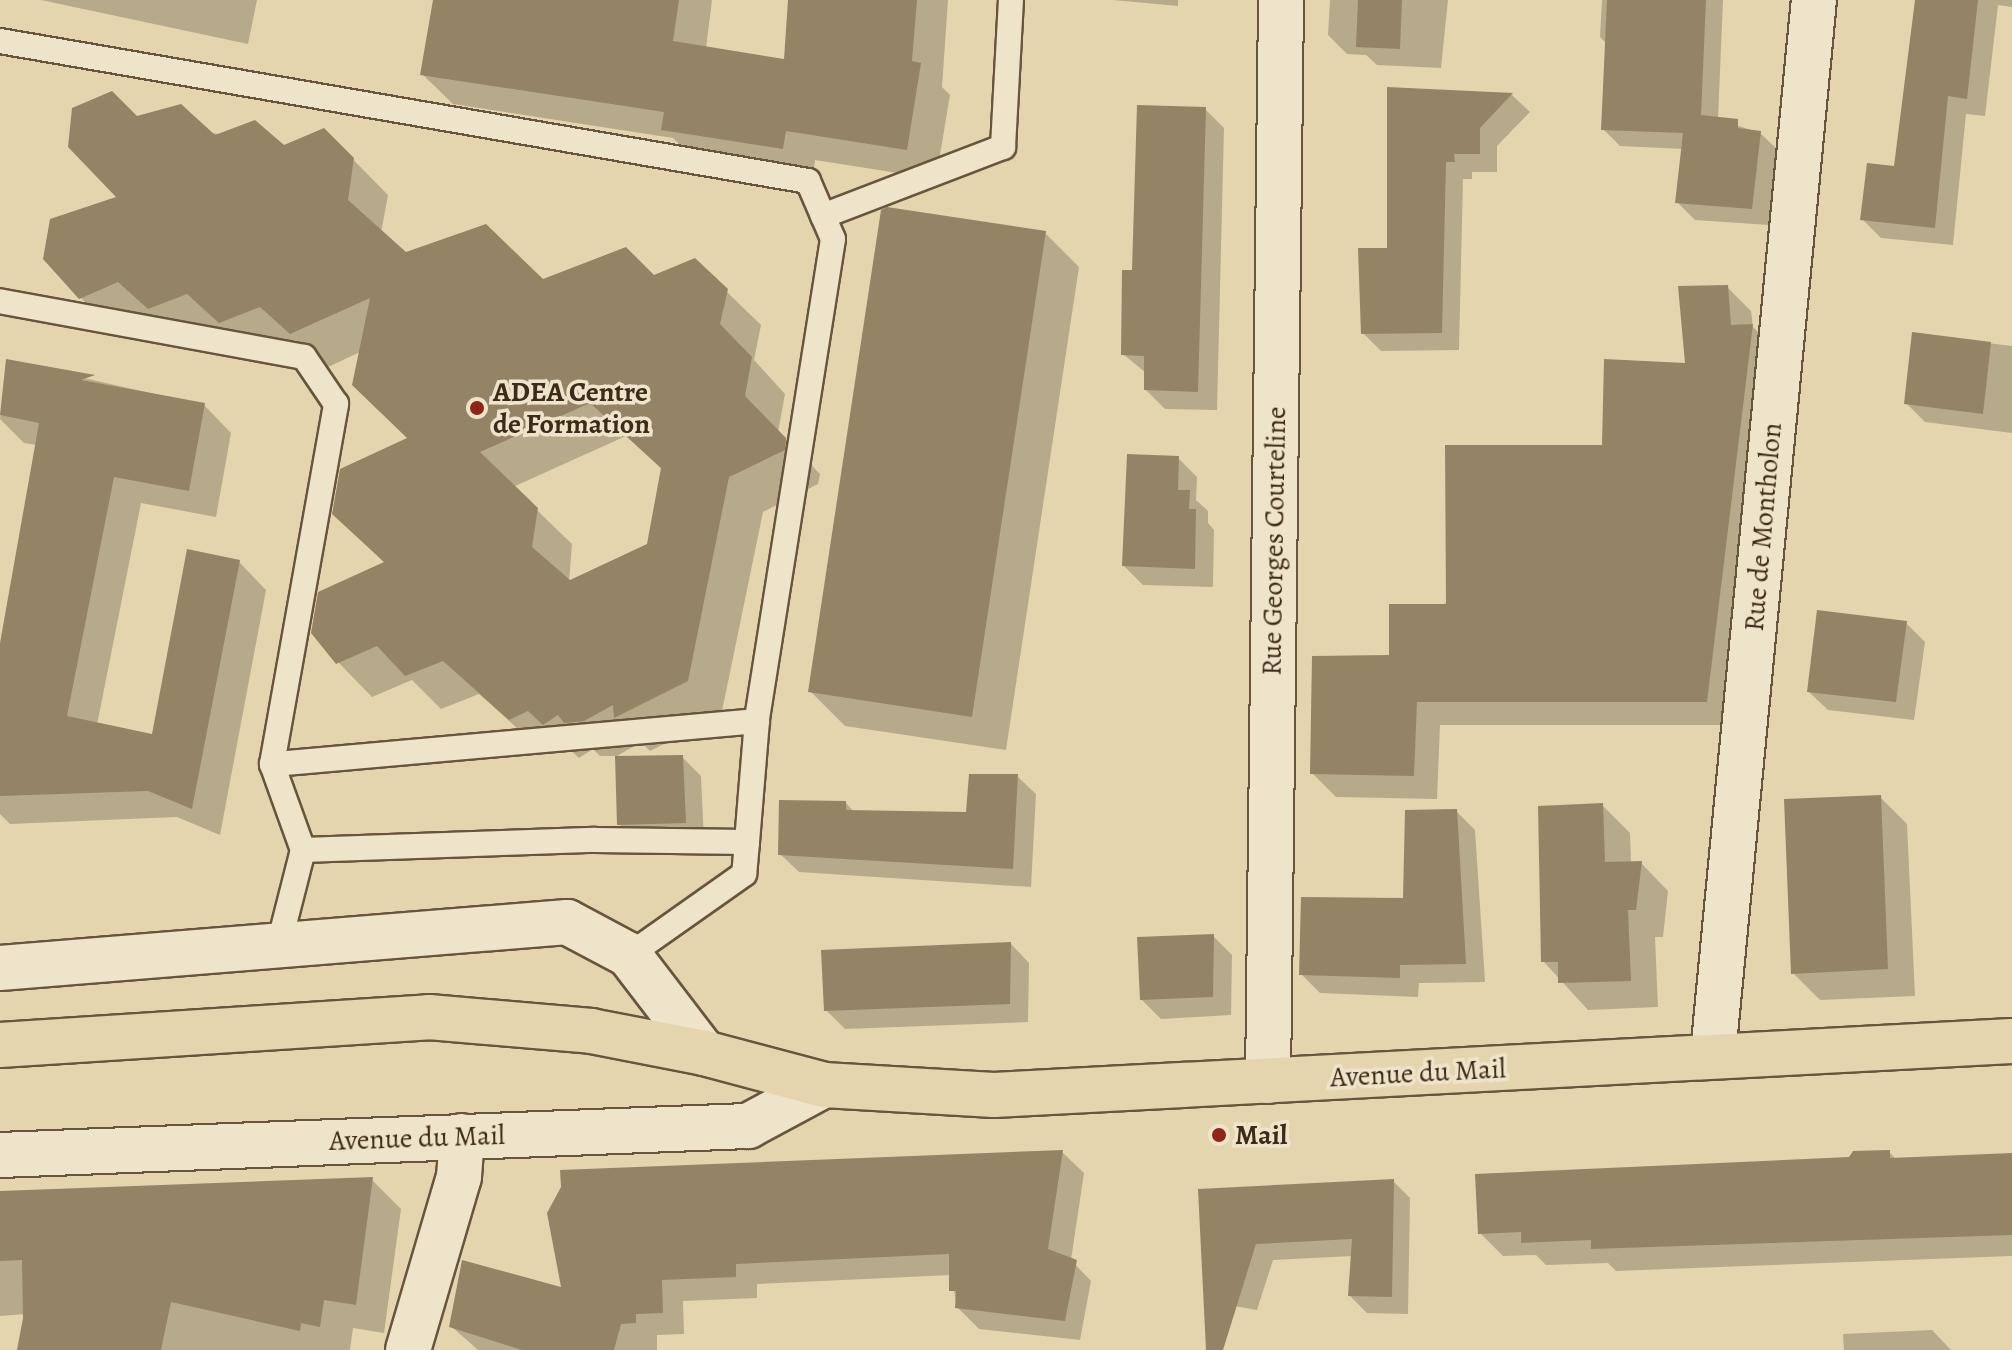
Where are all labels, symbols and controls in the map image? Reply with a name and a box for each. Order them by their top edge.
place label: ADEA Centre de Formation [493,375,650,441]
marker: ADEA Centre de Formation [468,399,486,417]
street label: Rue Georges Courteline [1255,406,1293,676]
street label: Rue de Montholon [1737,421,1789,633]
street label: Avenue du Mail [1329,1052,1507,1094]
street label: Avenue du Mail [329,1118,505,1158]
place label: Mail [1235,1118,1287,1152]
marker: Mail [1210,1126,1228,1144]

